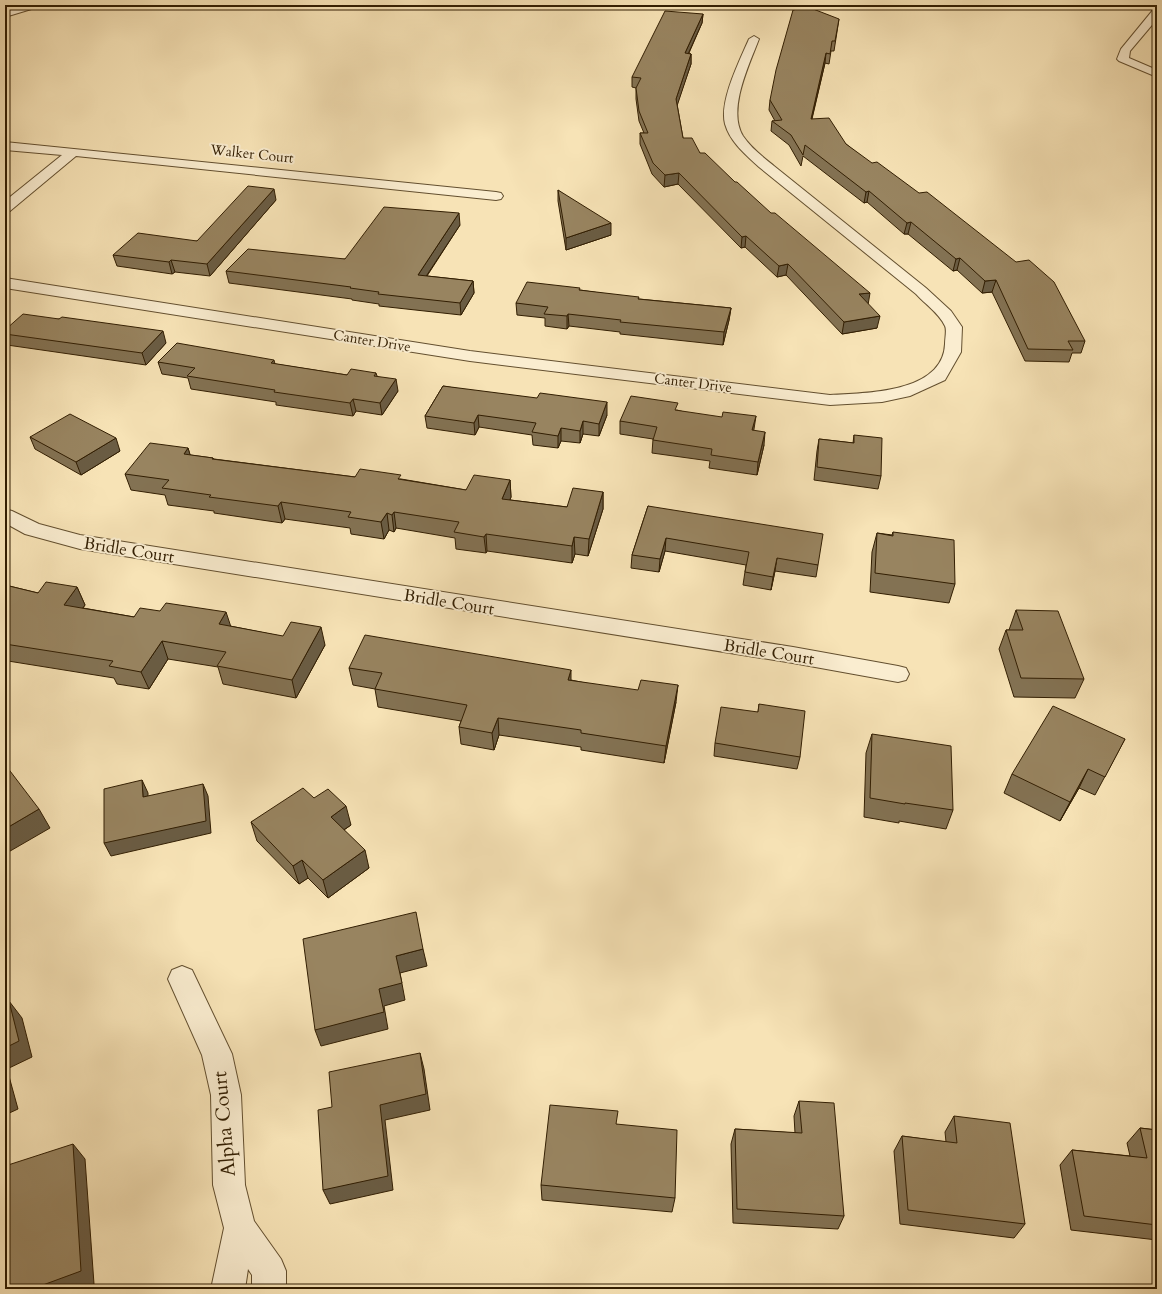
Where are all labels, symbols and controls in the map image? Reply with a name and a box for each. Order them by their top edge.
street label: Walker Court [209,140,295,168]
street label: Canter Drive [332,325,412,357]
street label: Canter Drive [653,369,733,397]
street label: Bridle Court [82,532,176,569]
street label: Bridle Court [402,584,496,621]
street label: Bridle Court [722,634,816,671]
street label: Alpha Court [206,1070,242,1178]

